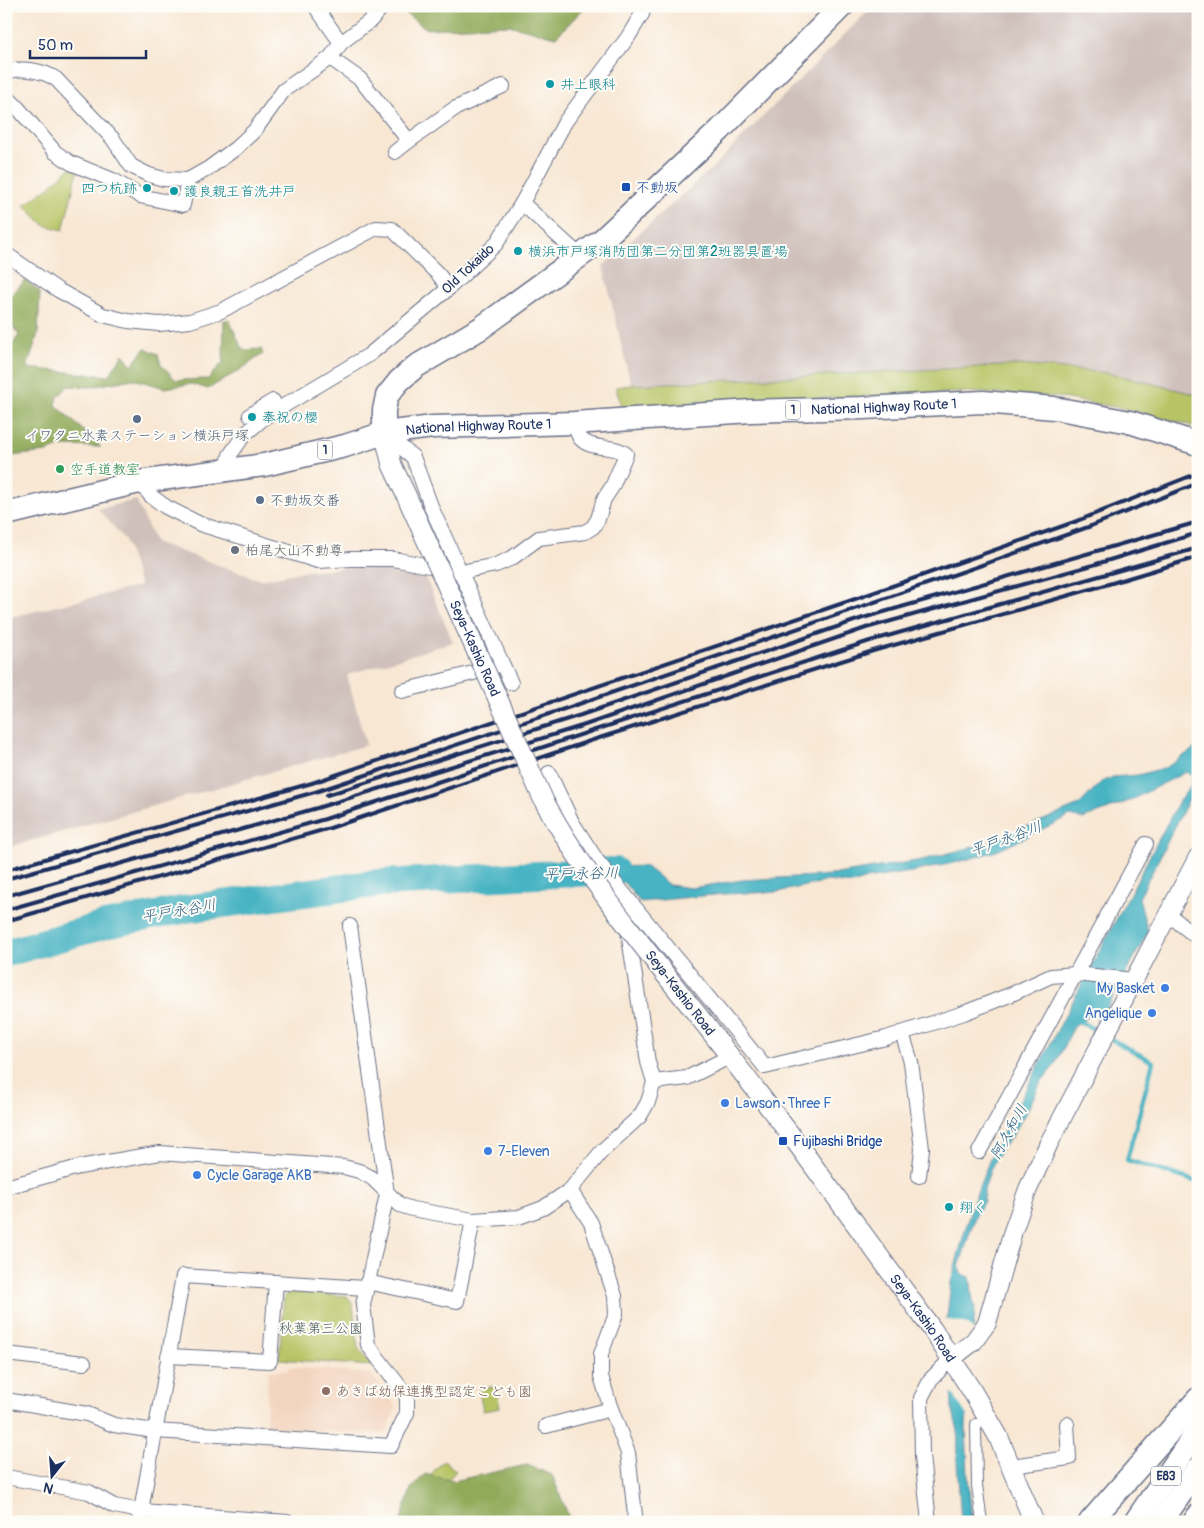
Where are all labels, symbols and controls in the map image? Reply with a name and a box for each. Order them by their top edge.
scale bar [30,28,146,60]
text: 50 m [38,36,73,55]
place label: 井上眼科 [560,76,616,93]
marker: 井上眼科 [544,78,556,90]
place label: 不動坂 [636,179,678,196]
place label: 四つ杭跡 [81,180,137,197]
marker: 不動坂 [620,181,632,193]
marker: 四つ杭跡 [141,182,153,194]
place label: 護良親王首洗井戸 [184,183,296,200]
marker: 護良親王首洗井戸 [168,185,180,197]
street label: Old Tokaido [438,240,498,298]
place label: 横浜市戸塚消防団第二分団第2班器具置場 [528,243,788,260]
marker: 横浜市戸塚消防団第二分団第2班器具置場 [512,245,524,257]
street label: National Highway Route 1 [811,395,957,418]
road number: 1 [786,400,800,420]
place label: 奉祝の櫻 [262,409,318,426]
marker: 奉祝の櫻 [246,411,258,423]
marker: イワタニ水素ステーション横浜戸塚 [131,413,143,425]
street label: National Highway Route 1 [405,415,552,439]
place label: イワタニ水素ステーション横浜戸塚 [25,427,249,444]
road number: 1 [318,440,332,460]
place label: 空手道教室 [70,461,140,478]
marker: 空手道教室 [54,463,66,475]
place label: 不動坂交番 [270,492,340,509]
marker: 不動坂交番 [254,494,266,506]
place label: 柏尾大山不動尊 [245,542,343,559]
marker: 柏尾大山不動尊 [229,544,241,556]
street label: Seya-Kashio Road [446,597,504,699]
water label: 平戸永谷川 [968,817,1044,861]
water label: 平戸永谷川 [543,864,619,884]
water label: 平戸永谷川 [140,895,218,927]
street label: Seya-Kashio Road [641,947,719,1039]
place label: My Basket [1097,980,1155,997]
marker: My Basket [1159,982,1171,994]
place label: Angelique [1085,1005,1142,1022]
marker: Angelique [1146,1007,1158,1019]
place label: Lawson･Three F [735,1095,832,1112]
marker: Lawson･Three F [719,1097,731,1109]
water label: 阿久和川 [986,1101,1032,1163]
place label: Fujibashi Bridge [793,1133,882,1150]
marker: Fujibashi Bridge [777,1135,789,1147]
place label: 7-Eleven [498,1143,550,1160]
marker: 7-Eleven [482,1145,494,1157]
place label: Cycle Garage AKB [207,1167,312,1184]
marker: Cycle Garage AKB [191,1169,203,1181]
place label: 翔く [959,1199,987,1216]
marker: 翔く [943,1201,955,1213]
street label: Seya-Kashio Road [886,1271,960,1365]
park label: 秋葉第三公園 [279,1320,363,1337]
place label: あきば幼保連携型認定こども園 [336,1383,532,1400]
marker: あきば幼保連携型認定こども園 [320,1385,332,1397]
north arrow [28,1450,78,1500]
road number: E83 [1151,1466,1181,1485]
text: N [41,1478,55,1497]

